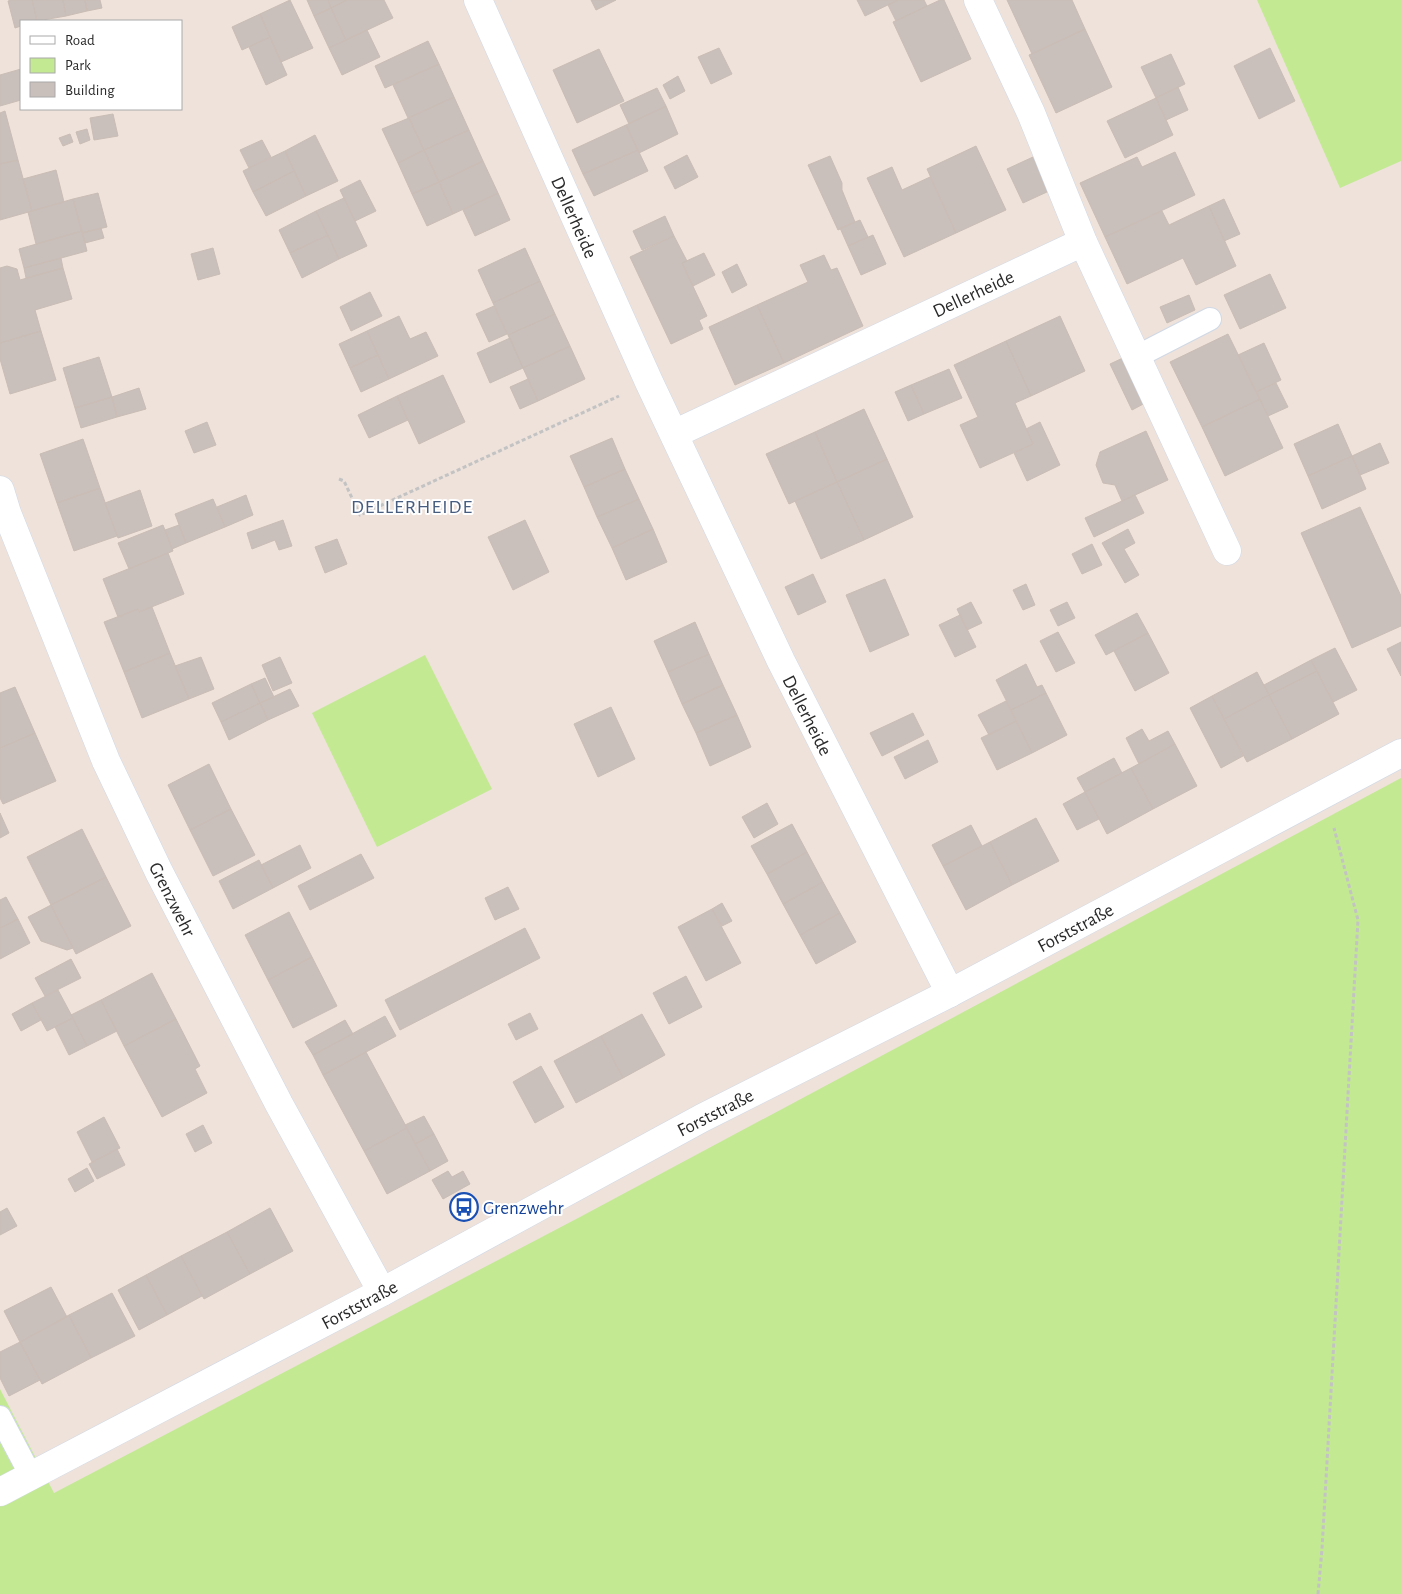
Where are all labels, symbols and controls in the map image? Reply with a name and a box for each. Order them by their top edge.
legend [20,20,182,110]
text: Road [65,33,95,48]
text: Park [65,58,91,73]
text: Building [65,83,115,98]
street label: Dellerheide [547,174,600,261]
street label: Dellerheide [930,267,1017,321]
district label: DELLERHEIDE [351,497,473,517]
street label: Dellerheide [778,673,835,759]
street label: Grenzwehr [145,859,198,940]
street label: Forststraße [1035,900,1117,956]
street label: Forststraße [674,1086,757,1141]
bus stop icon: Grenzwehr [449,1192,479,1222]
place label: Grenzwehr [483,1199,564,1218]
street label: Forststraße [319,1277,401,1333]

